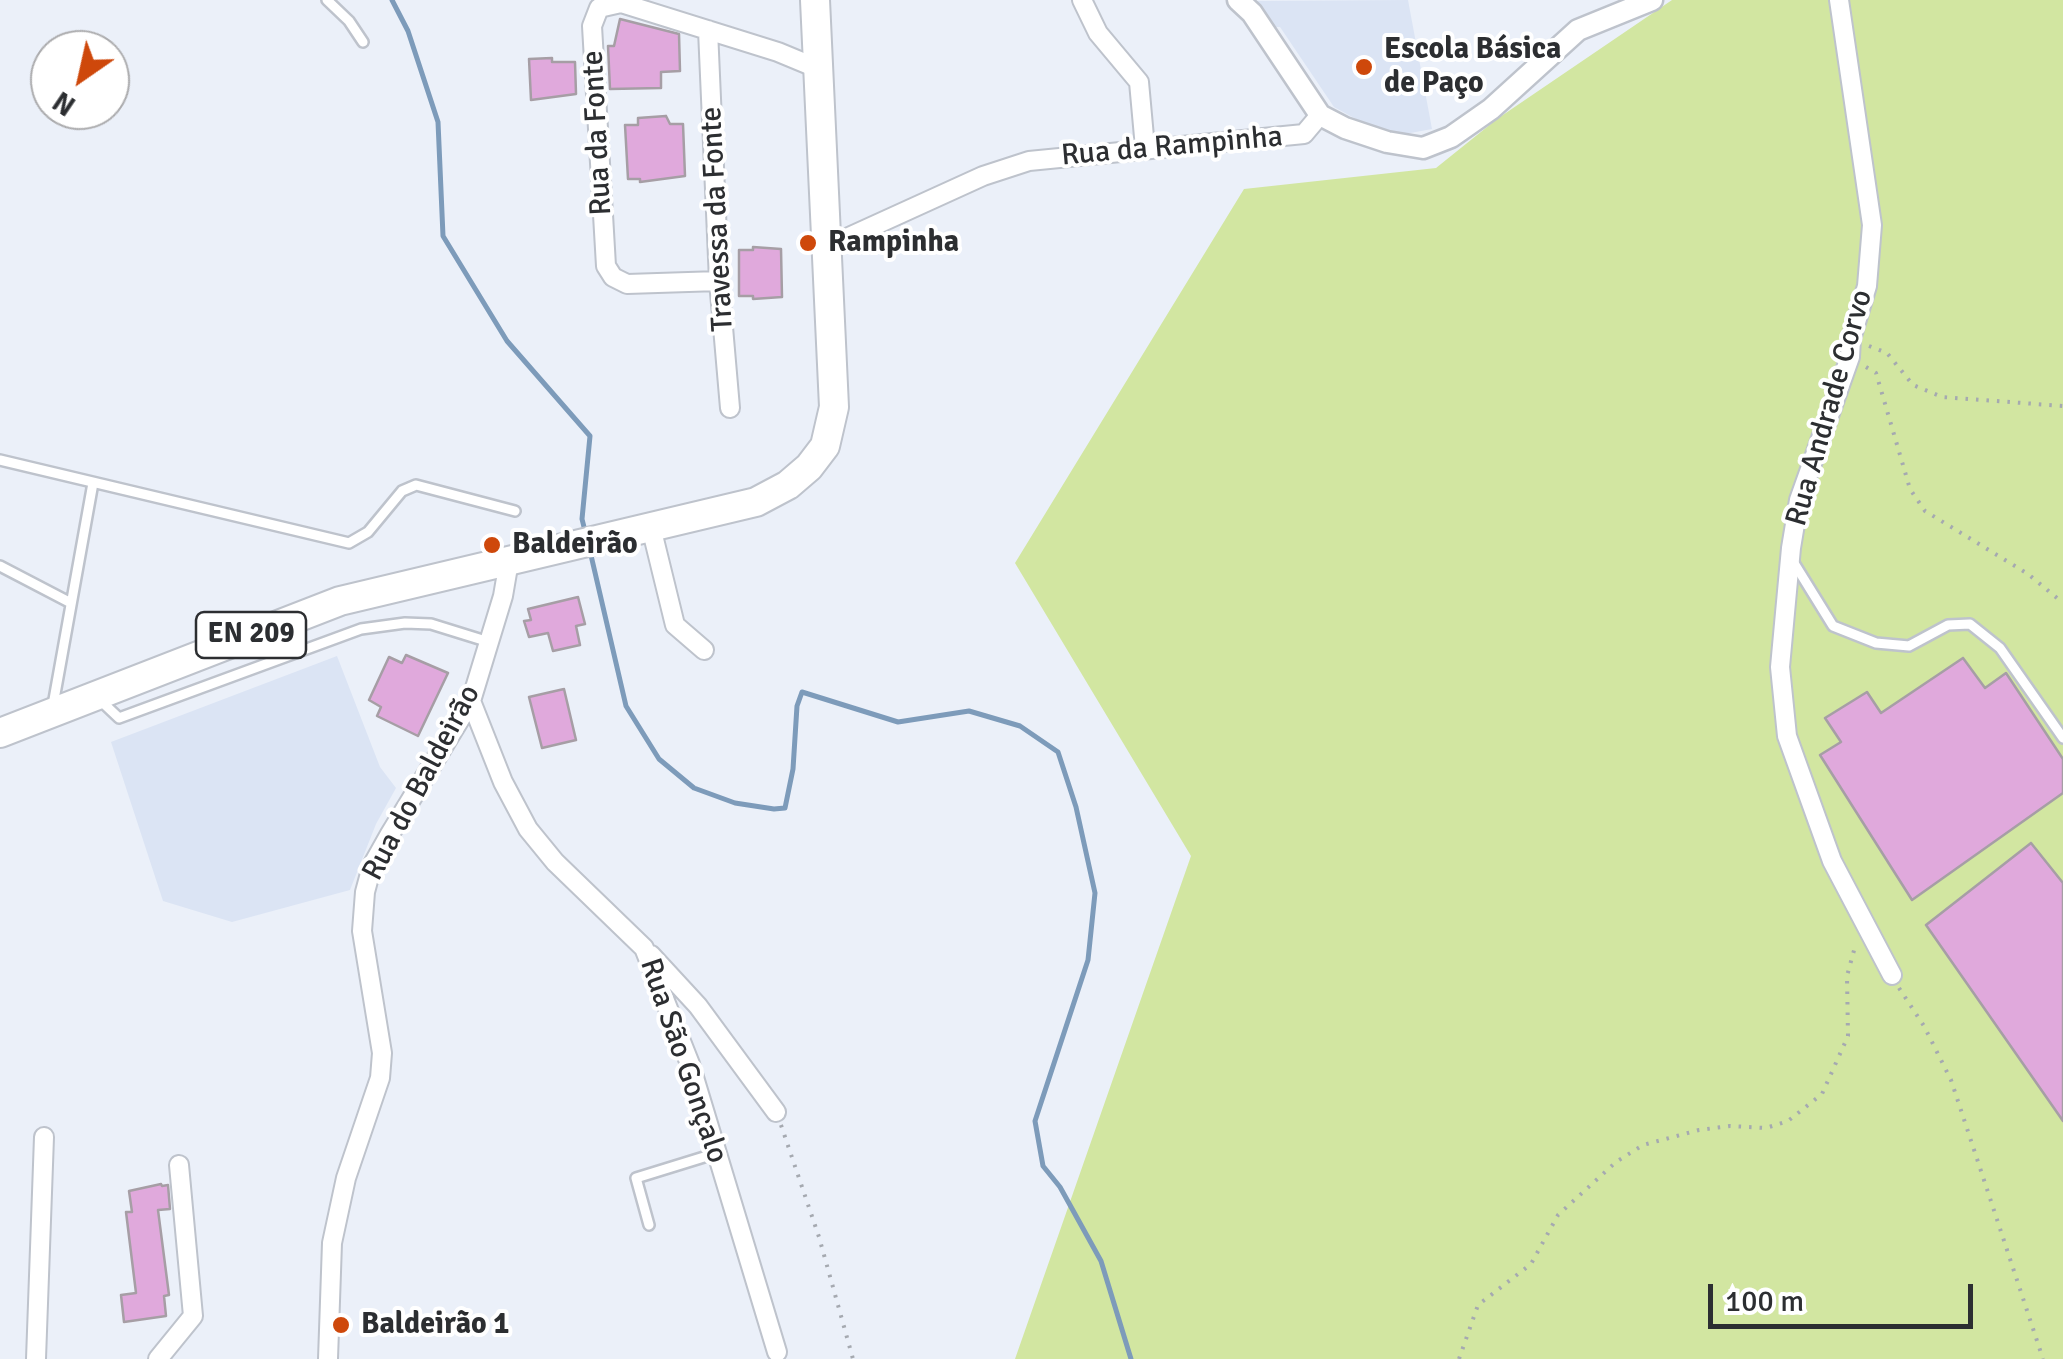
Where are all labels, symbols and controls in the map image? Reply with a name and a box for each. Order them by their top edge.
north arrow [30,30,130,130]
place label: Escola Básica de Paço [1384,32,1561,102]
street label: Rua da Fonte [576,50,620,216]
marker: Escola Básica de Paço [1353,56,1375,78]
text: N [47,84,82,123]
street label: Travessa da Fonte [694,106,742,332]
street label: Rua da Rampinha [1060,119,1284,175]
place label: Rampinha [828,225,959,261]
marker: Rampinha [797,232,819,254]
street label: Rua Andrade Corvo [1779,286,1881,530]
place label: Baldeirão [512,527,638,563]
marker: Baldeirão [481,534,503,556]
road number: EN 209 [196,612,306,658]
street label: Rua do Baldeirão [355,679,489,887]
street label: Rua São Gonçalo [631,954,735,1168]
scale bar [1713,1264,1978,1326]
text: 100 m [1725,1283,1804,1320]
place label: Baldeirão 1 [361,1307,509,1343]
marker: Baldeirão 1 [330,1314,352,1336]

